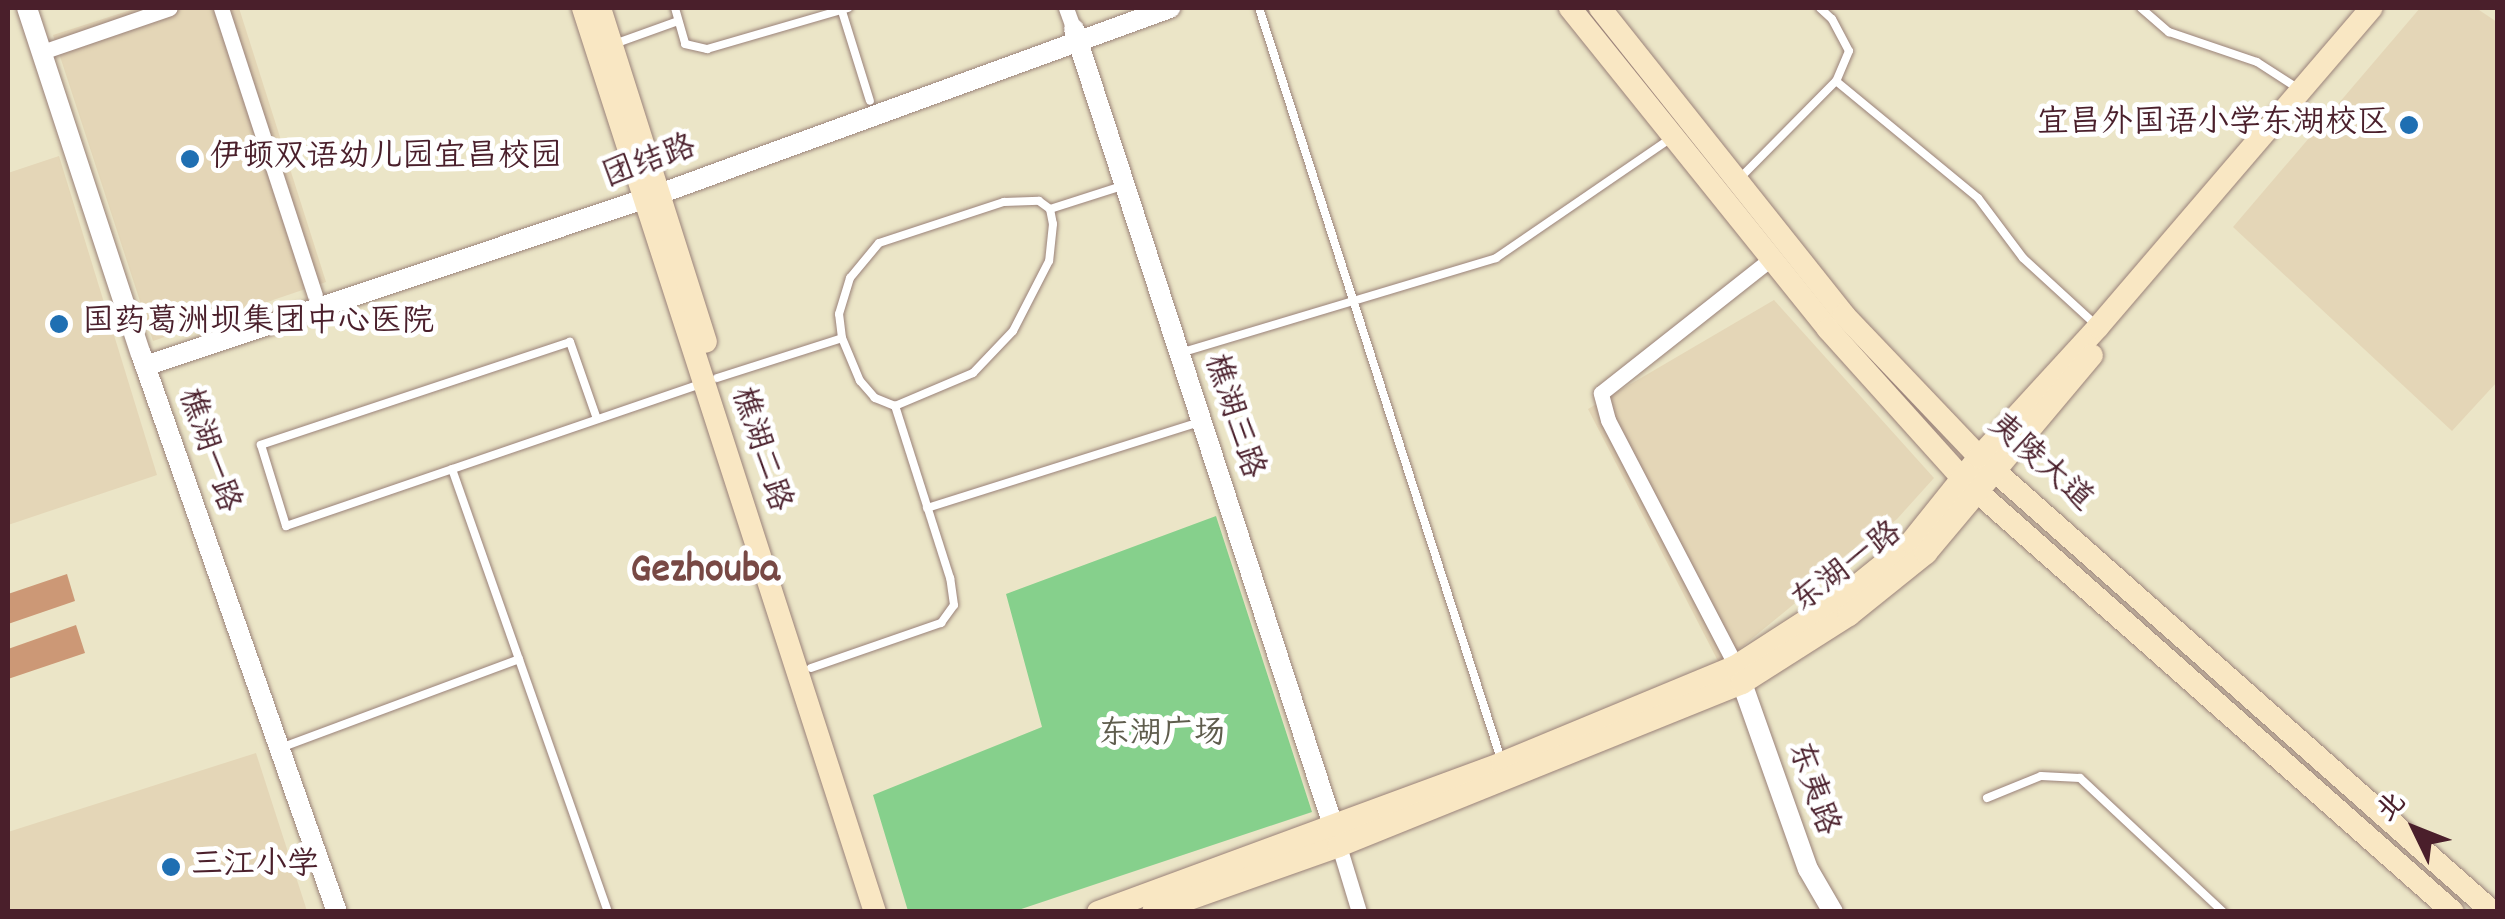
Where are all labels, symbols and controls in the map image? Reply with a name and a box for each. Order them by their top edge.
place label: 宜昌外国语小学东湖校区 [2037,106,2389,144]
marker: 宜昌外国语小学东湖校区 [2398,114,2420,136]
street label: 团结路 [598,130,702,198]
place label: 伊顿双语幼儿园宜昌校园 [210,140,562,178]
marker: 伊顿双语幼儿园宜昌校园 [179,148,201,170]
place label: 国药葛洲坝集团中心医院 [82,305,434,343]
marker: 国药葛洲坝集团中心医院 [46,311,72,337]
street label: 樵湖三路 [1194,350,1270,484]
street label: 樵湖二路 [721,383,797,517]
street label: 樵湖一路 [168,384,246,518]
street label: 夷陵大道 [1979,407,2099,521]
street label: 东湖一路 [1785,515,1911,623]
district label: Gezhouba [630,547,780,597]
park label: 东湖广场 [1098,717,1226,755]
street label: 东夷路 [1777,737,1845,841]
north arrow [2365,779,2465,879]
text: 北 [2369,785,2417,832]
place label: 三江小学 [191,848,319,886]
marker: 三江小学 [160,856,182,878]

